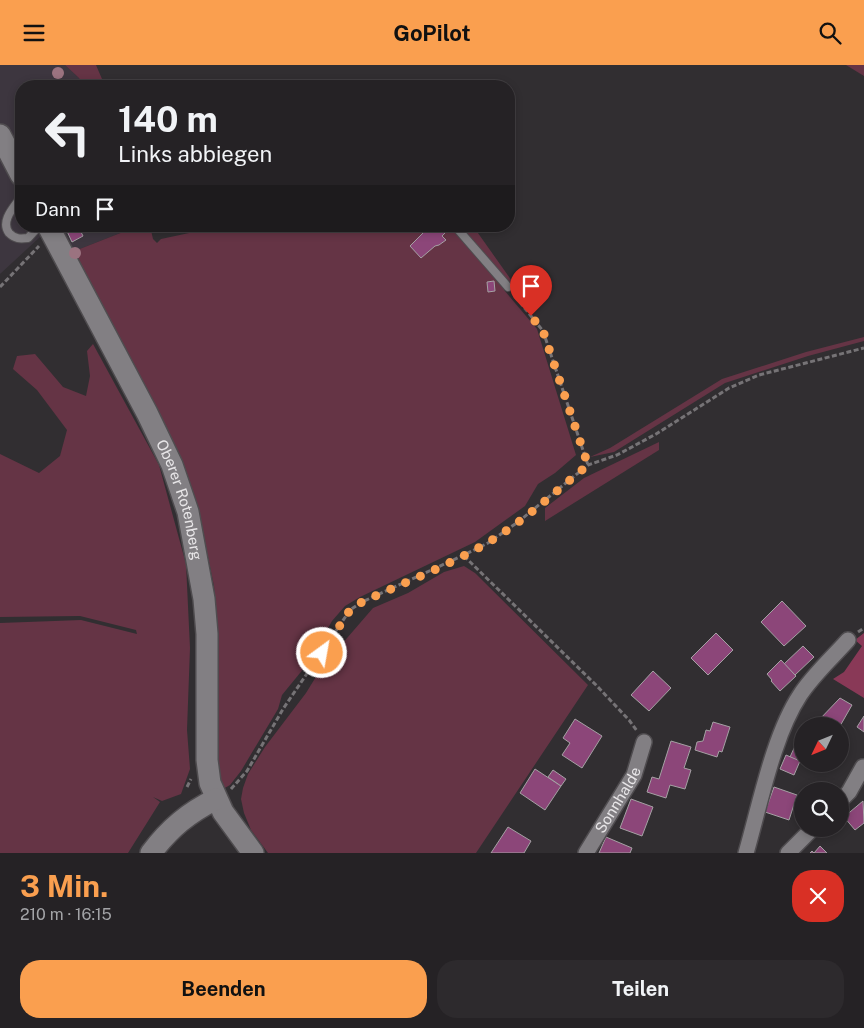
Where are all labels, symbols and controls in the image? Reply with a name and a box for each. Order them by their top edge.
icon: menu [20,19,48,47]
icon: search [816,19,844,47]
text: GoPilot [393,20,471,46]
text: 140 m [118,99,218,140]
icon: left [35,100,100,165]
text: Links abbiegen [118,141,272,167]
icon: arrive [91,195,119,223]
text: Dann [35,198,81,220]
pin [510,265,552,316]
icon: arrive [517,272,545,300]
street label: Oberer Rotenberg [153,437,206,561]
position arrow [295,626,347,678]
north arrow [794,717,849,773]
map controls [794,717,849,837]
street label: Sonnhalde [591,765,644,836]
button: search [794,782,849,837]
text: 3 Min. [20,868,108,904]
button: close [792,870,844,922]
text: 210 m · 16:15 [20,905,112,924]
button: Beenden [20,960,427,1018]
button: Teilen [437,960,844,1018]

